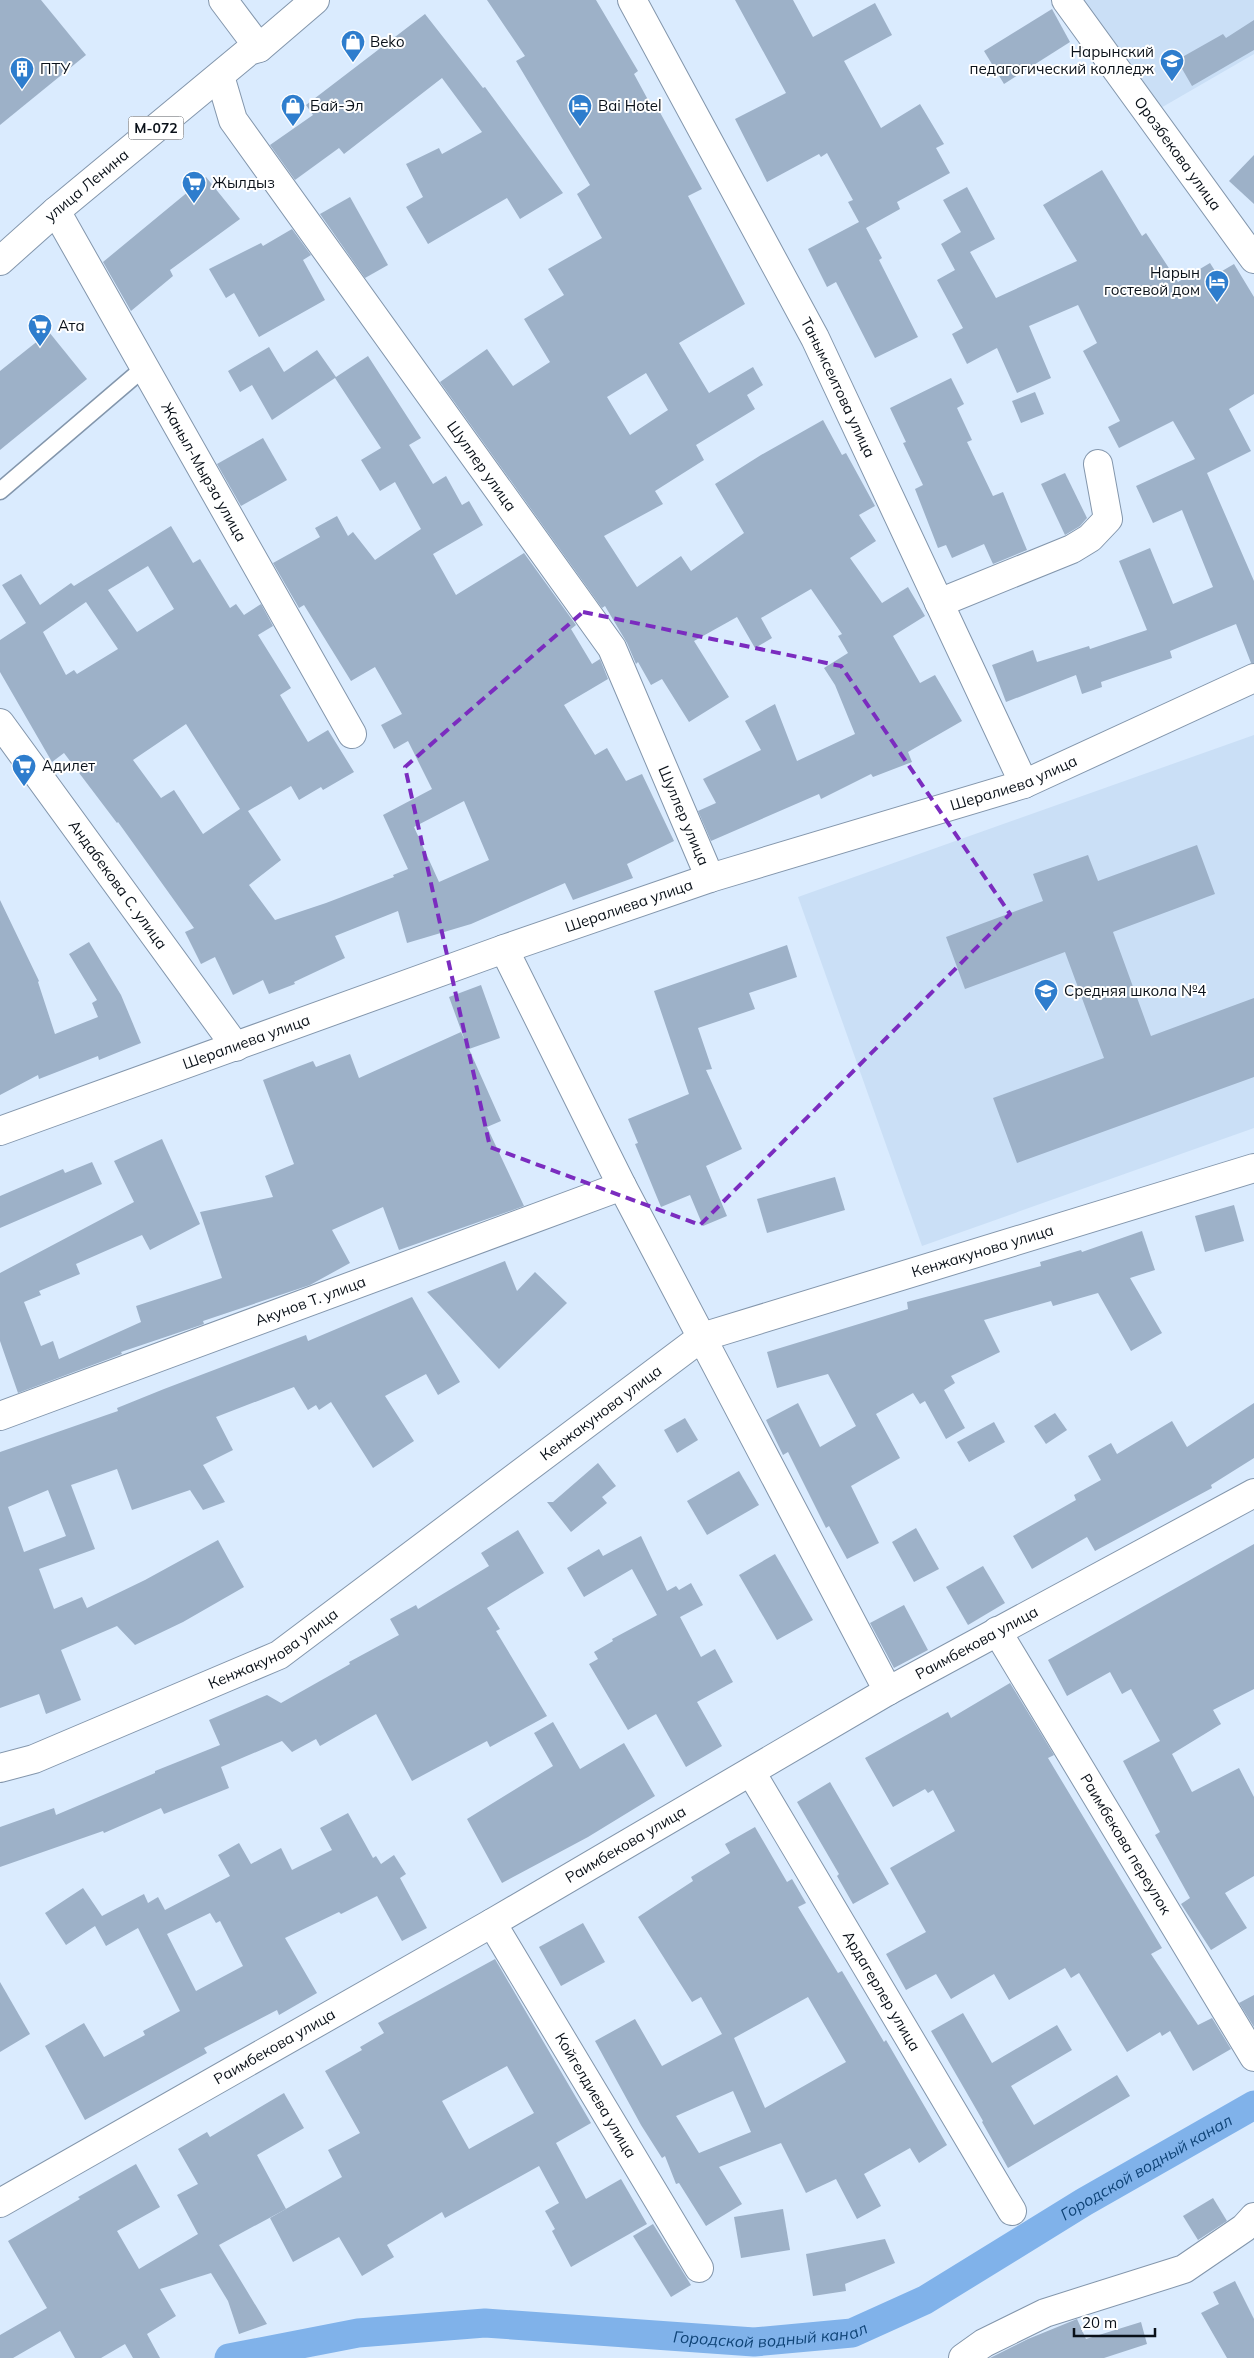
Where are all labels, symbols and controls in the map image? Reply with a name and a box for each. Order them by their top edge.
shop icon: Beko [340,29,366,63]
place label: Beko [370,32,404,51]
place label: Нарынский педагогический колледж [970,42,1155,78]
school or university icon: Нарынский педагогический колледж [1159,48,1185,82]
building icon: ПТУ [9,56,35,90]
place label: ПТУ [40,59,71,78]
shop icon: Бай-Эл [280,93,306,127]
hotel icon: Bai Hotel [567,93,593,127]
street label: Орозбекова улица [1130,93,1226,214]
place label: Бай-Эл [310,96,364,115]
place label: Bai Hotel [598,96,662,115]
road number: М-072 [128,116,184,140]
street label: улица Ленина [41,145,132,226]
supermarket icon: Жылдыз [181,170,207,204]
place label: Жылдыз [212,173,275,192]
place label: Нарын гостевой дом [1104,263,1200,299]
hotel icon: Нарын гостевой дом [1204,269,1230,303]
supermarket icon: Ата [27,313,53,347]
street label: Танымсеитова улица [797,314,880,461]
place label: Ата [58,316,85,335]
street label: Жаныл-Мырза улица [157,399,251,545]
street label: Шуллер улица [443,417,521,515]
street label: Шералиева улица [948,751,1080,815]
supermarket icon: Адилет [11,753,37,787]
place label: Адилет [42,756,95,775]
street label: Шуллер улица [654,763,714,868]
street label: Андабекова С. улица [65,816,171,953]
street label: Шералиева улица [562,875,695,936]
school or university icon: Средняя школа №4 [1033,978,1059,1012]
place label: Средняя школа №4 [1064,981,1206,1000]
street label: Шералиева улица [180,1010,313,1073]
street label: Кенжакунова улица [909,1220,1056,1281]
street label: Акунов Т. улица [252,1272,368,1330]
street label: Кенжакунова улица [536,1361,665,1465]
street label: Раимбекова улица [912,1602,1041,1683]
street label: Кенжакунова улица [205,1604,341,1693]
street label: Раимбекова переулок [1076,1770,1176,1919]
street label: Раимбекова улица [562,1801,689,1887]
street label: Ардагерлер улица [839,1927,925,2054]
street label: Раимбекова улица [210,2004,339,2088]
street label: Койгелдиева улица [551,2029,641,2161]
water label: Городской водный канал [1056,2110,1236,2224]
scale bar [1074,2306,1155,2338]
text: 20 m [1082,2313,1117,2332]
water label: Городской водный канал [672,2317,870,2352]

